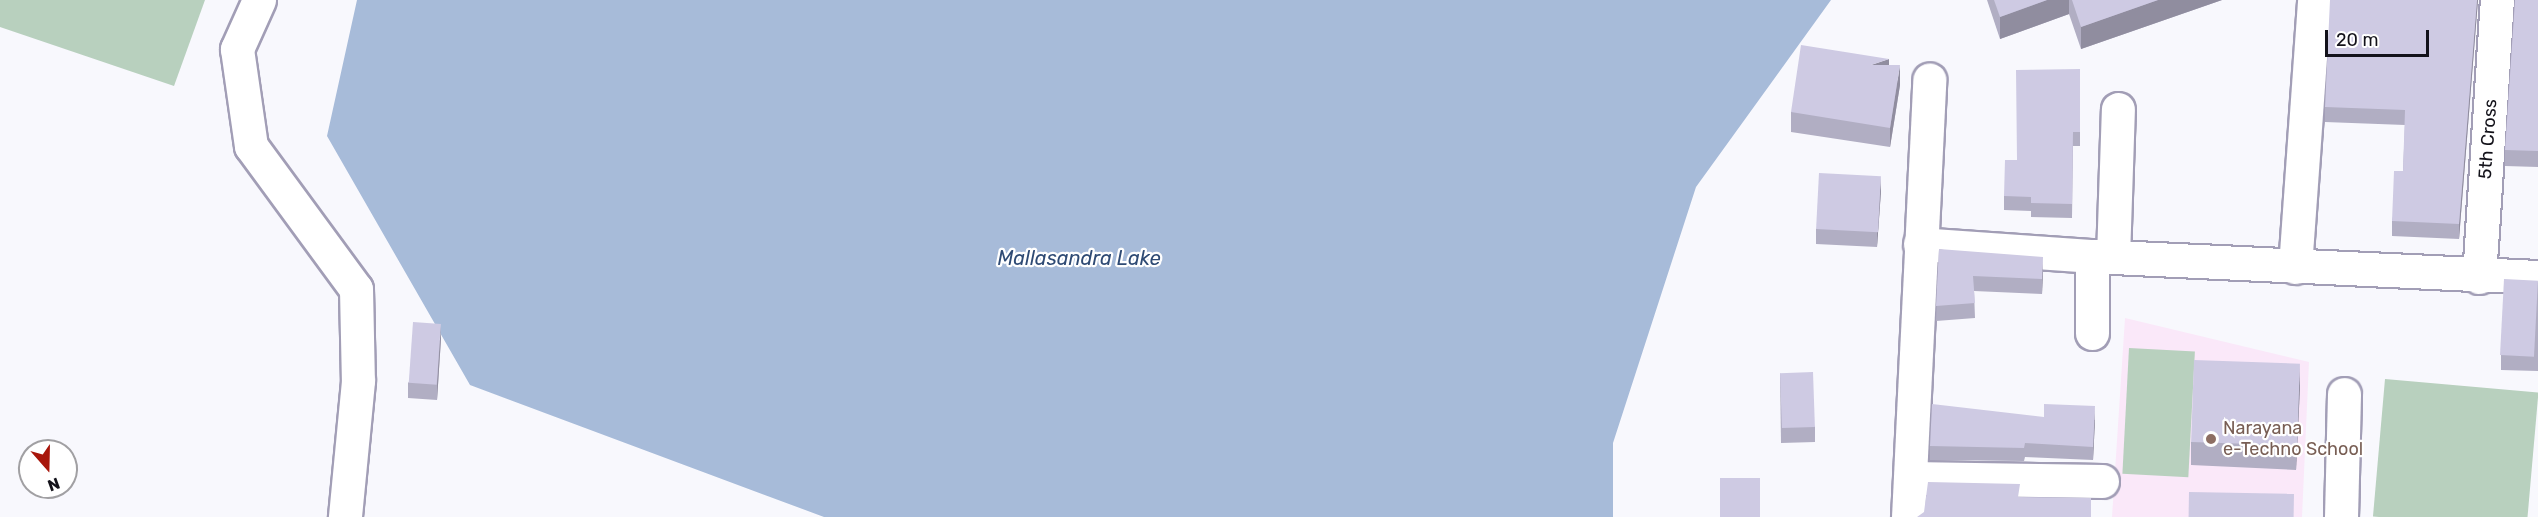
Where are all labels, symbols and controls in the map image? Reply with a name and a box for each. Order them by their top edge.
scale bar [2328,18,2432,56]
text: 20 m [2336,29,2378,51]
street label: 5th Cross [2474,98,2502,180]
water label: Mallasandra Lake [997,246,1161,270]
place label: Narayana e-Techno School [2223,418,2363,460]
marker: Narayana e-Techno School [2204,432,2218,446]
north arrow [18,439,78,499]
text: N [45,474,62,495]

